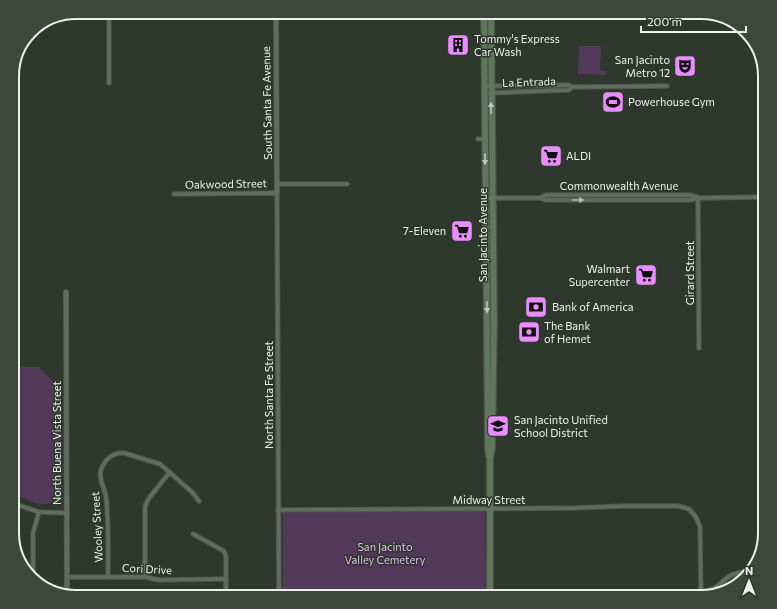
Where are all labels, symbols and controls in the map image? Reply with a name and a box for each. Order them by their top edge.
scale bar [641,8,746,34]
text: 200 m [647,14,682,28]
building icon: Tommy's Express Car Wash [445,32,471,58]
place label: Tommy's Express Car Wash [474,32,560,58]
street label: South Santa Fe Avenue [259,46,274,160]
place label: San Jacinto Metro 12 [615,53,670,79]
theatre icon: San Jacinto Metro 12 [672,53,698,79]
street label: La Entrada [502,74,556,89]
sports icon: Powerhouse Gym [600,89,626,115]
place label: Powerhouse Gym [628,95,715,108]
one-way arrow [488,101,494,114]
supermarket icon: ALDI [538,143,564,169]
place label: ALDI [566,149,591,162]
one-way arrow [482,153,488,166]
street label: Oakwood Street [185,176,268,191]
street label: Commonwealth Avenue [560,179,678,192]
street label: San Jacinto Avenue [476,188,490,282]
one-way arrow [572,197,585,203]
supermarket icon: 7-Eleven [449,218,475,244]
place label: 7-Eleven [403,224,446,237]
street label: Girard Street [683,240,696,305]
place label: Walmart Supercenter [569,262,631,288]
supermarket icon: Walmart Supercenter [633,262,659,288]
bank icon: Bank of America [523,294,549,320]
place label: Bank of America [552,300,634,313]
one-way arrow [484,301,490,314]
bank icon: The Bank of Hemet [516,319,542,345]
place label: The Bank of Hemet [544,319,591,345]
street label: North Santa Fe Street [262,340,275,449]
street label: North Buena Vista Street [50,380,63,505]
school or university icon: San Jacinto Unified School District [485,413,511,439]
place label: San Jacinto Unified School District [514,413,608,439]
street label: Wooley Street [88,491,105,563]
street label: Midway Street [453,493,526,506]
park label: San Jacinto Valley Cemetery [345,540,426,566]
street label: Cori Drive [122,561,173,576]
north arrow [729,561,769,601]
text: N [745,564,753,577]

